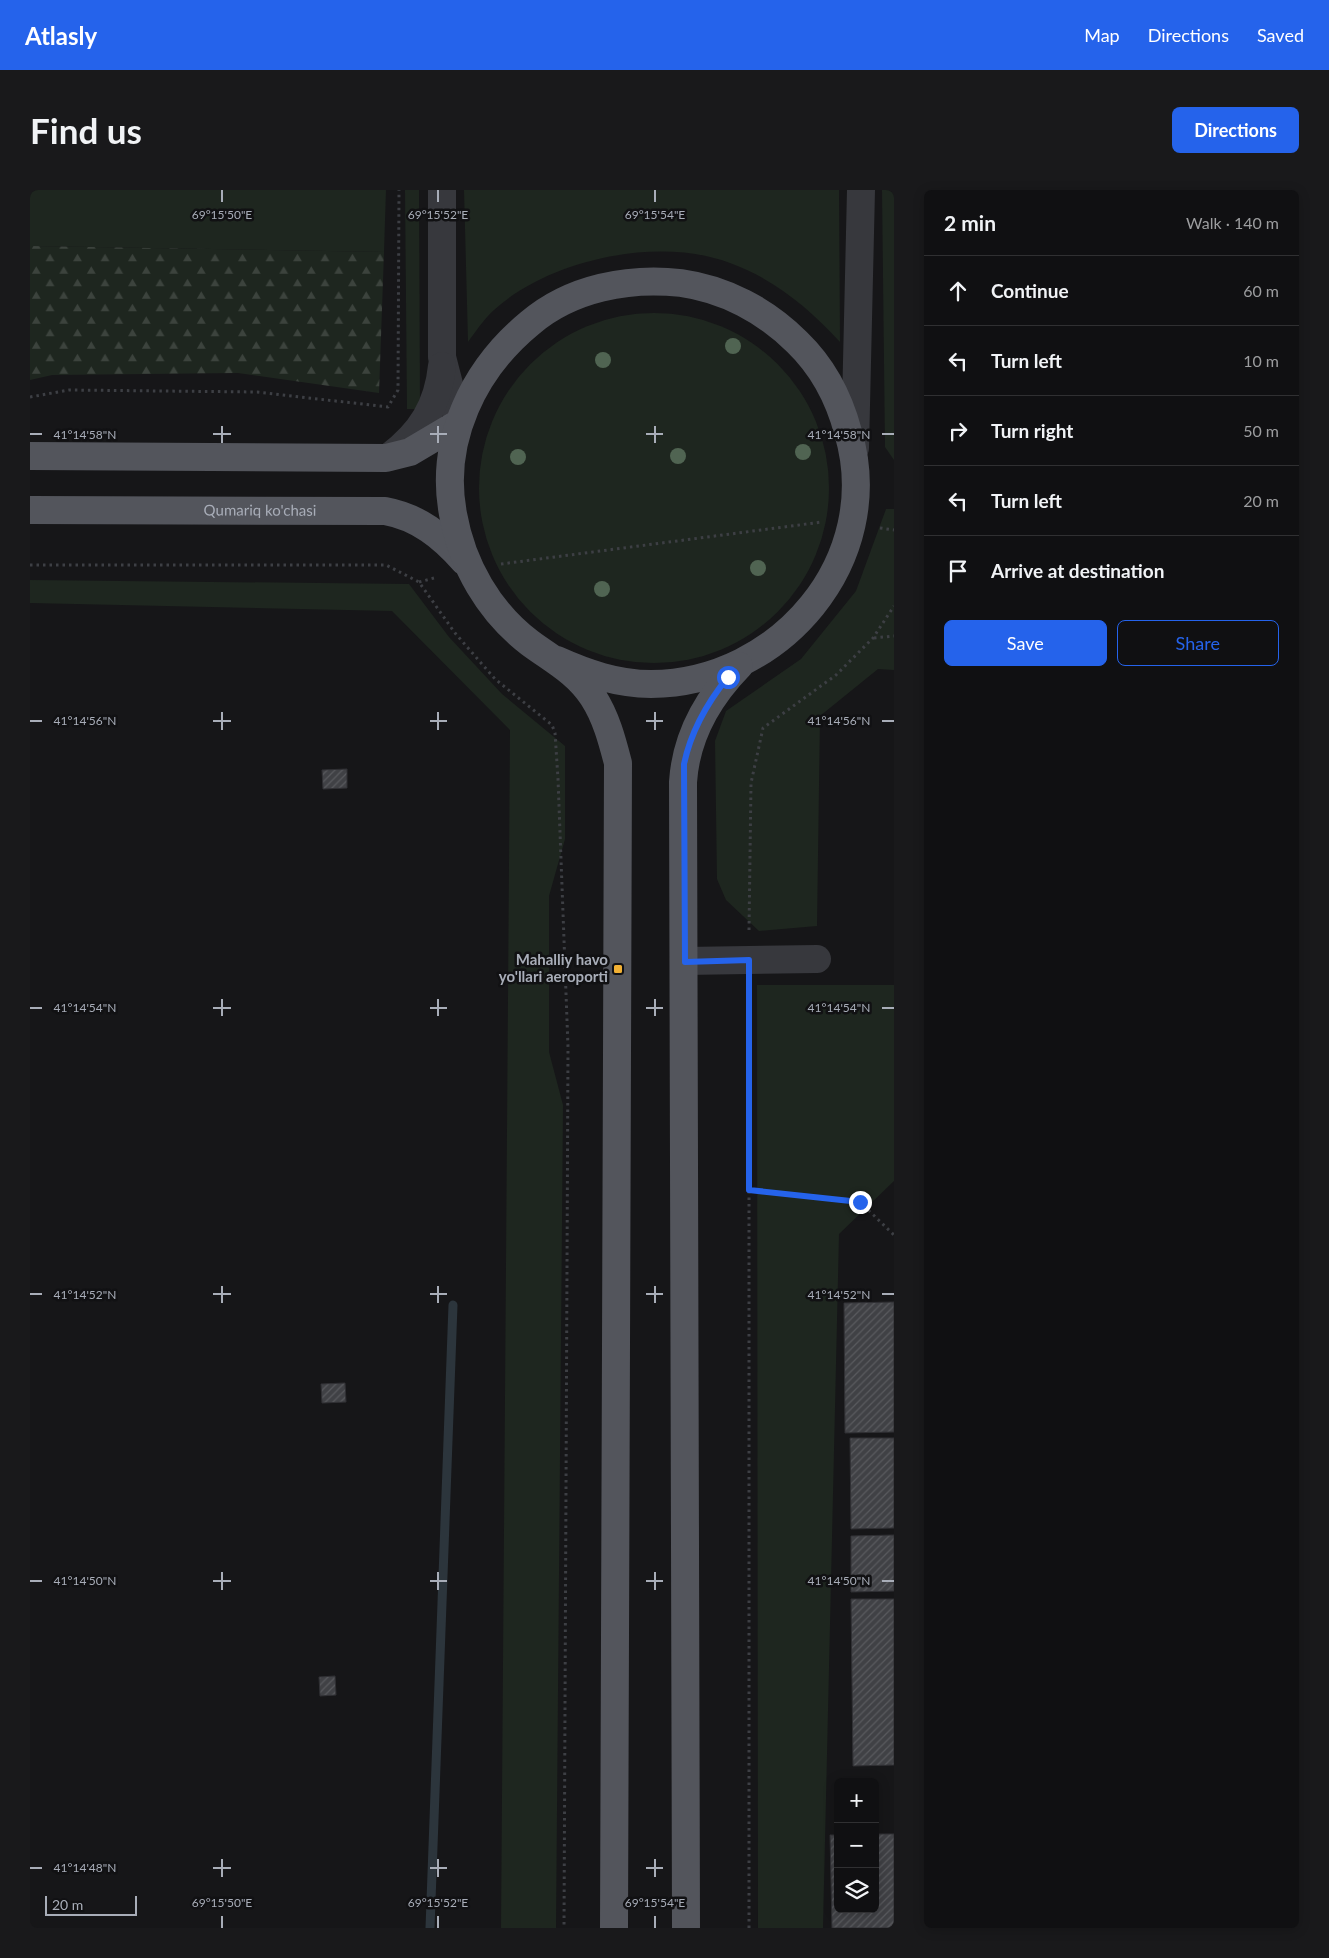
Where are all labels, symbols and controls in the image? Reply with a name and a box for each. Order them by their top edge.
text: Atlasly [25,21,97,50]
text: Map [1084,24,1120,46]
text: Directions [1148,24,1229,46]
text: Saved [1257,24,1304,46]
button: Directions [1172,107,1299,153]
text: Find us [30,109,142,151]
text: 69°15'50"E [192,207,252,222]
text: 69°15'52"E [408,207,468,222]
text: 69°15'54"E [625,207,685,222]
text: 2 min [944,210,996,235]
text: Walk · 140 m [1186,213,1279,232]
icon: ahead [944,277,972,305]
text: Continue [991,279,1069,302]
text: 60 m [1243,281,1279,300]
icon: left [944,347,972,375]
text: Turn left [991,349,1062,372]
text: 10 m [1243,351,1279,370]
icon: right [944,417,972,445]
text: Turn right [991,419,1073,442]
text: 50 m [1243,421,1279,440]
text: 41°14'58"N [54,427,116,442]
text: 41°14'58"N [808,427,870,442]
icon: left [944,487,972,515]
text: Turn left [991,489,1062,512]
text: 20 m [1243,491,1279,510]
street label: Qumariq ko'chasi [204,500,316,519]
icon: arrive [944,557,972,585]
text: Arrive at destination [991,559,1164,582]
button: Save [944,620,1107,666]
button: Share [1117,620,1279,666]
route start [717,666,740,689]
text: 41°14'56"N [54,713,116,728]
text: 41°14'56"N [808,713,870,728]
place label: Mahalliy havo yo'llari aeroporti [499,950,608,985]
marker: Mahalliy havo yo'llari aeroporti [612,963,624,975]
text: 41°14'54"N [54,1000,116,1015]
text: 41°14'54"N [808,1000,870,1015]
route end [849,1191,872,1214]
text: 41°14'52"N [54,1287,116,1302]
text: 41°14'52"N [808,1287,870,1302]
text: 41°14'50"N [54,1573,116,1588]
text: 41°14'50"N [808,1573,870,1588]
map controls [834,1778,879,1913]
button: + [834,1778,879,1823]
button: − [834,1823,879,1868]
text: 41°14'48"N [54,1860,116,1875]
button: layers [834,1868,879,1913]
scale bar [45,1893,138,1916]
text: 69°15'50"E [192,1895,252,1910]
text: 69°15'52"E [408,1895,468,1910]
text: 69°15'54"E [625,1895,685,1910]
text: 20 m [52,1896,83,1913]

